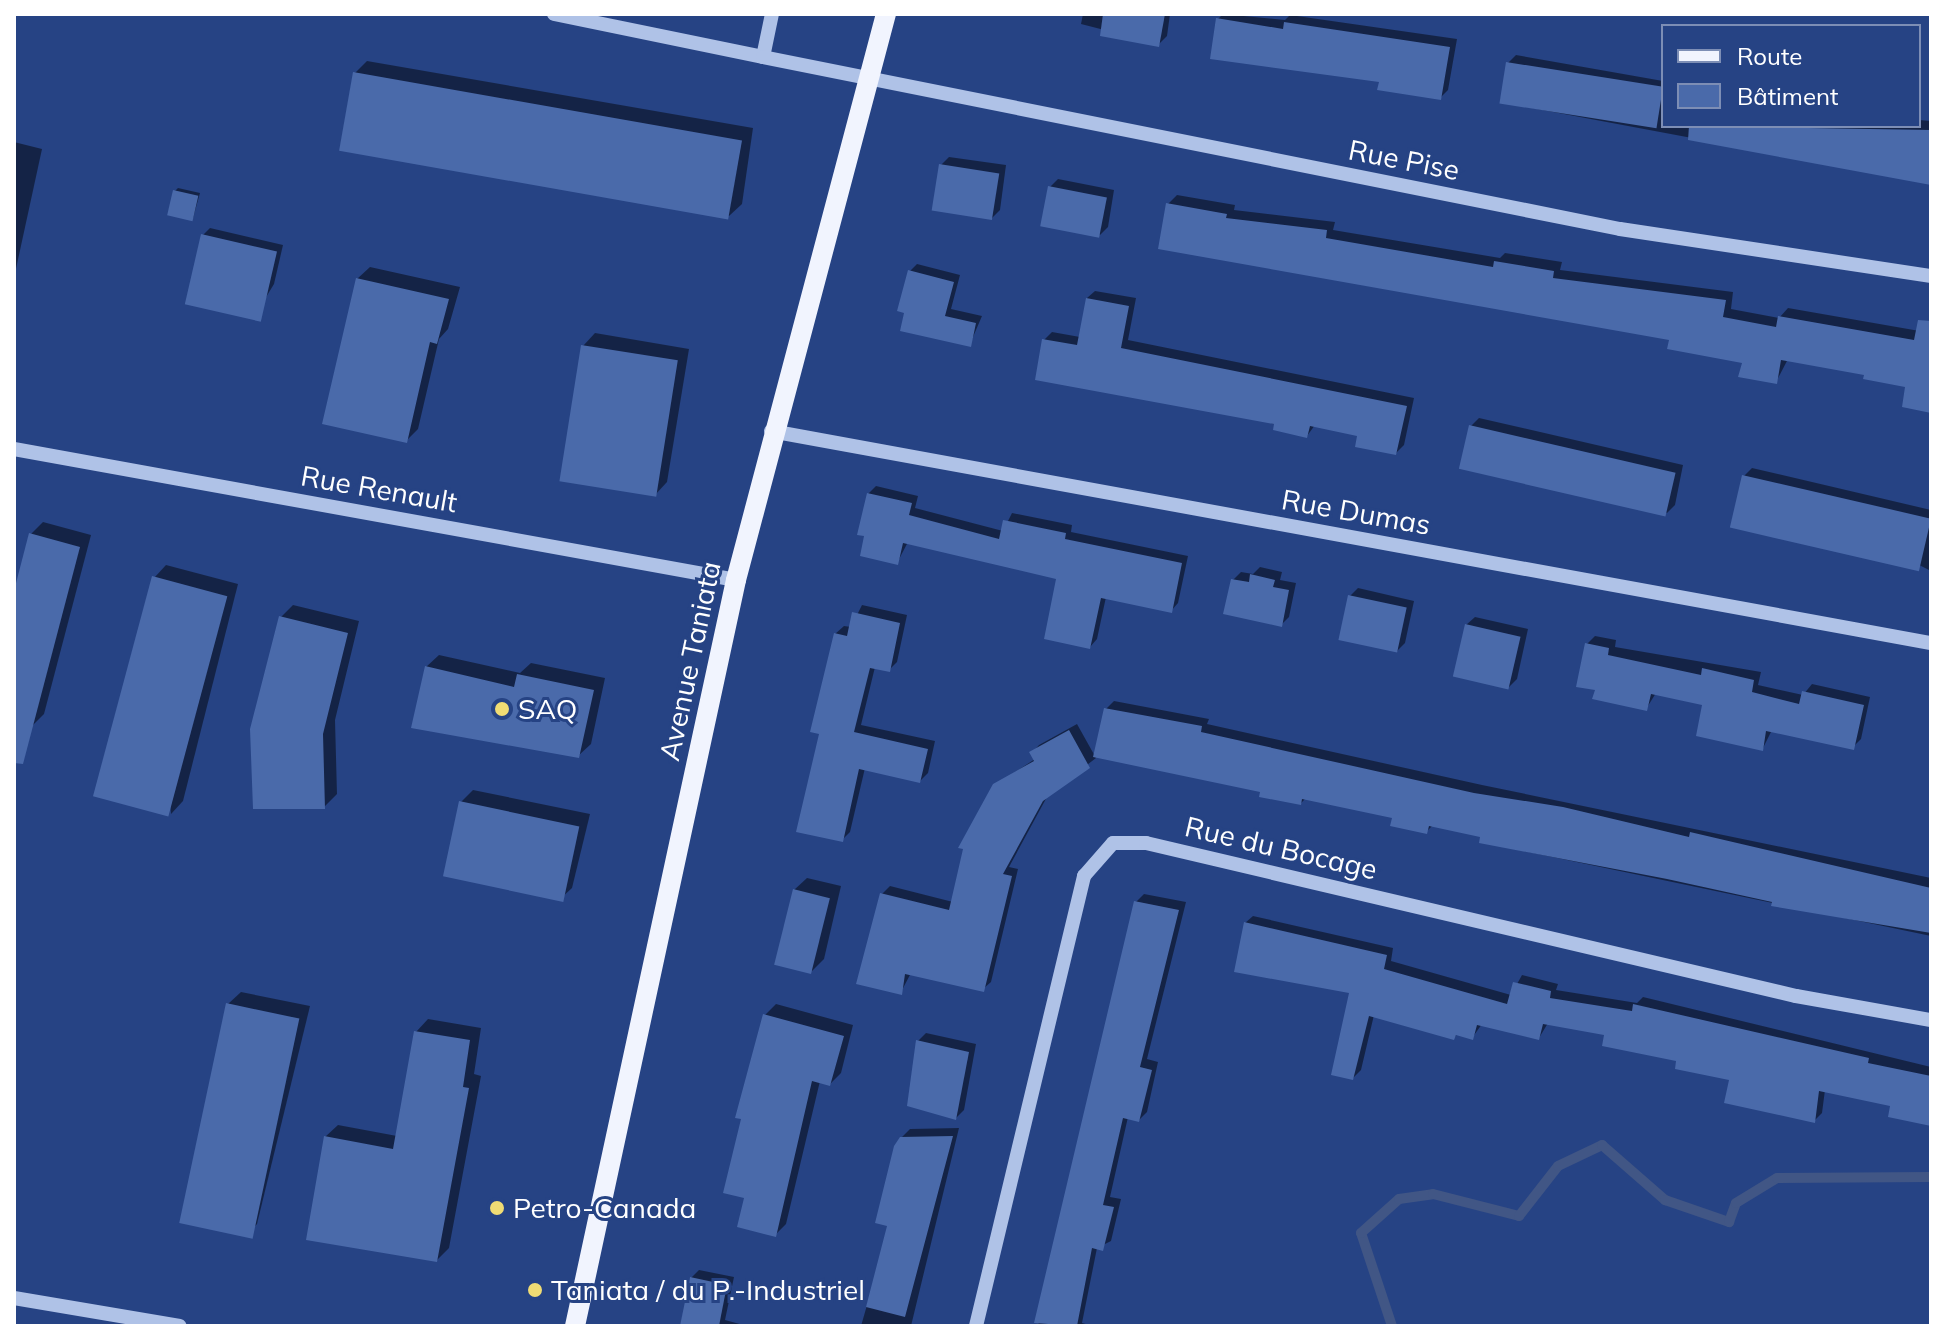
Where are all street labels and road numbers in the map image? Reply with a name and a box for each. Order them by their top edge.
street label: Rue Pise [1346,133,1462,187]
street label: Rue Renault [298,459,460,519]
street label: Rue Dumas [1279,482,1433,542]
street label: Avenue Taniata [652,558,728,764]
street label: Rue du Bocage [1182,810,1380,886]

